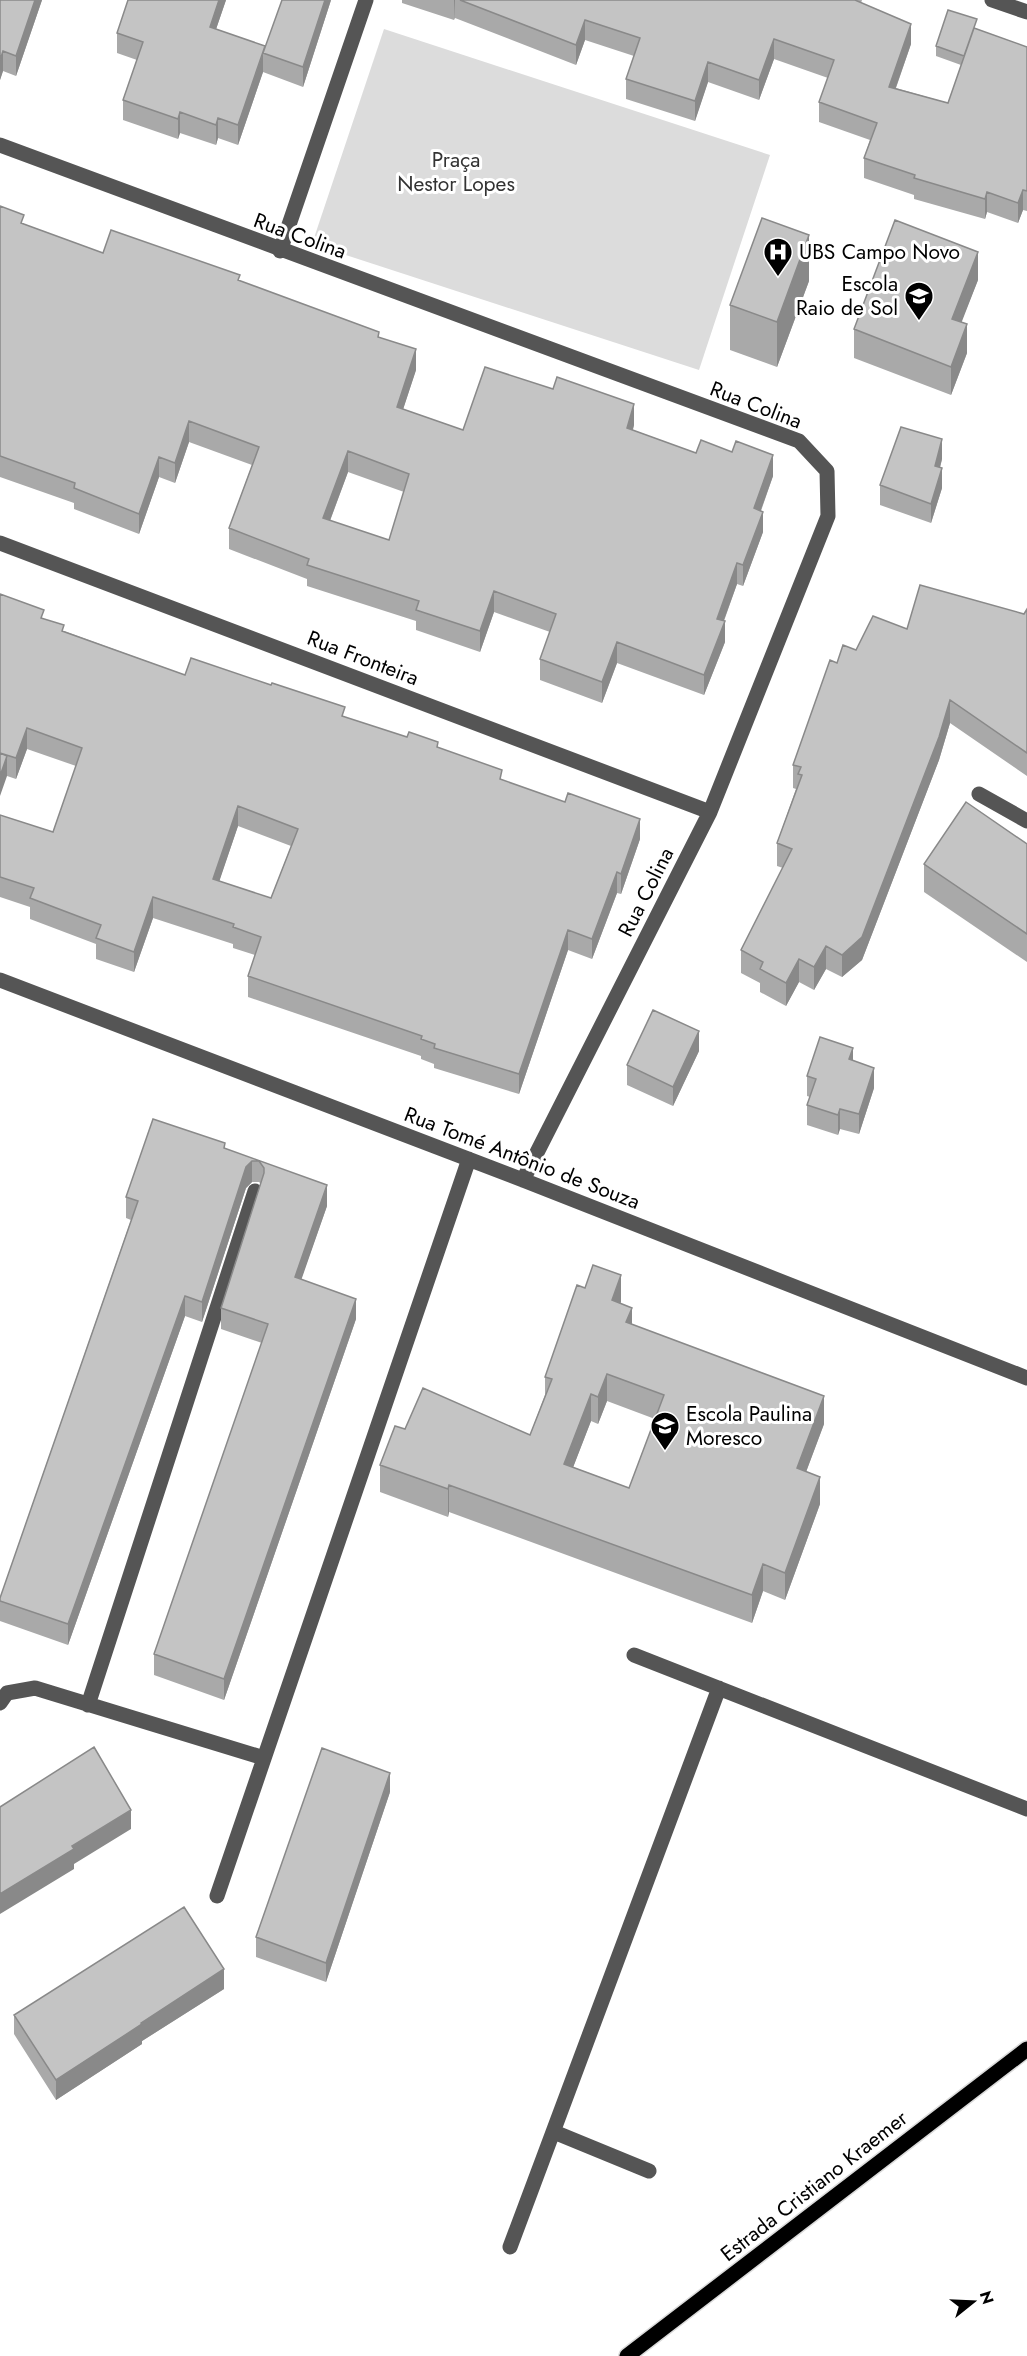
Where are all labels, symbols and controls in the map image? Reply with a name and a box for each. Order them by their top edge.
park label: Praça Nestor Lopes [397,145,515,199]
street label: Rua Colina [250,205,350,267]
hospital icon: UBS Campo Novo [762,236,794,278]
place label: UBS Campo Novo [799,237,960,267]
place label: Escola Raio de Sol [796,269,898,323]
school or university icon: Escola Raio de Sol [903,280,935,322]
street label: Rua Colina [706,374,806,436]
street label: Rua Fronteira [303,623,423,693]
street label: Rua Colina [611,842,681,942]
street label: Rua Tomé Antônio de Souza [400,1099,644,1217]
place label: Escola Paulina Moresco [686,1399,812,1453]
school or university icon: Escola Paulina Moresco [649,1410,681,1452]
street label: Estrada Cristiano Kraemer [714,2103,914,2269]
north arrow [943,2272,1003,2332]
text: N [974,2288,1000,2307]

